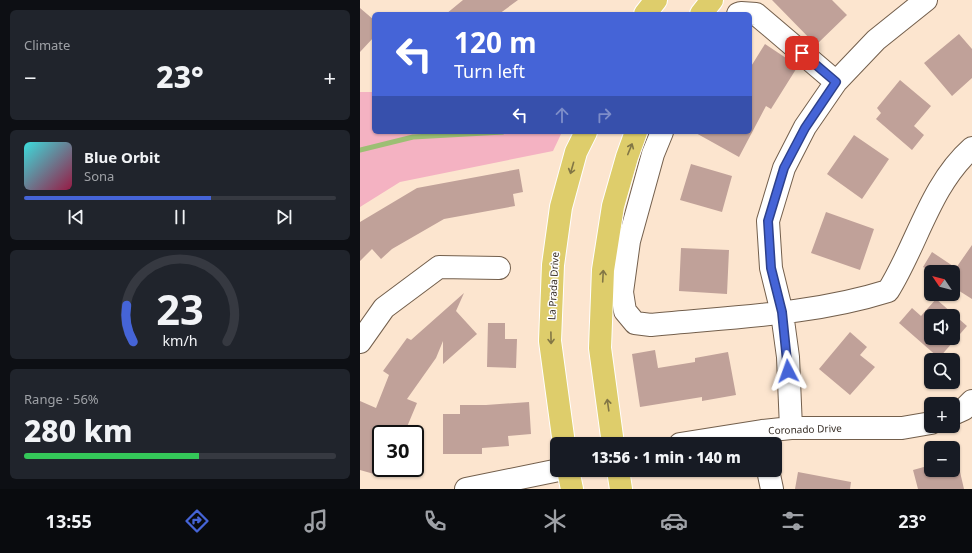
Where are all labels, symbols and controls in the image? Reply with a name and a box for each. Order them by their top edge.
text: 120 m [454,23,537,61]
icon: left [388,28,440,80]
text: Climate [24,36,70,54]
pin [785,36,819,70]
icon: arrive [791,42,813,64]
text: 23° [156,56,204,97]
text: Turn left [454,59,525,83]
text: − [24,62,37,92]
text: + [323,62,336,92]
icon: left [509,104,531,126]
icon: ahead [551,104,573,126]
icon: right [593,104,615,126]
one-way arrow [626,144,634,156]
text: Blue Orbit [84,147,160,167]
one-way arrow [568,162,575,175]
text: Sona [84,167,114,185]
icon: previous [65,206,87,228]
icon: pause [169,206,191,228]
icon: next [273,206,295,228]
street label: La Prada Drive [544,251,562,320]
north arrow [924,265,960,301]
map controls [924,265,960,477]
one-way arrow [599,270,607,283]
text: 23 [156,281,204,337]
button: sound [924,309,960,345]
text: km/h [162,331,198,350]
one-way arrow [547,331,555,344]
position arrow [767,350,809,392]
button: search [924,353,960,389]
text: Range · 56% [24,390,99,408]
button: + [924,397,960,433]
one-way arrow [604,399,612,412]
text: 280 km [24,410,133,451]
street label: Coronado Drive [768,421,842,437]
speed limit sign: 30 [372,425,424,477]
button: − [924,441,960,477]
text: 13:56 · 1 min · 140 m [591,447,741,467]
icon: directions [183,507,211,535]
icon: music [302,507,330,535]
icon: phone [421,507,449,535]
icon: climate [541,507,569,535]
icon: car [660,507,688,535]
icon: filters [779,507,807,535]
text: 13:55 [46,509,92,533]
text: 23° [898,509,926,533]

